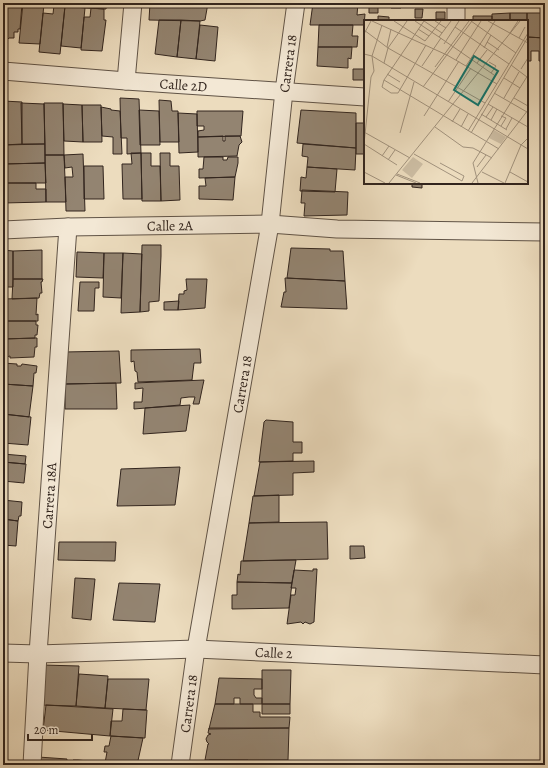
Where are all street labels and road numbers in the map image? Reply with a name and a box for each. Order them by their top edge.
street label: Carrera 18 [274,33,301,94]
street label: Calle 2D [159,74,208,96]
street label: Calle 2A [147,216,194,235]
street label: Carrera 18 [228,354,257,414]
street label: Carrera 18A [37,461,61,529]
street label: Calle 2 [254,642,294,663]
street label: Carrera 18 [175,673,202,734]

